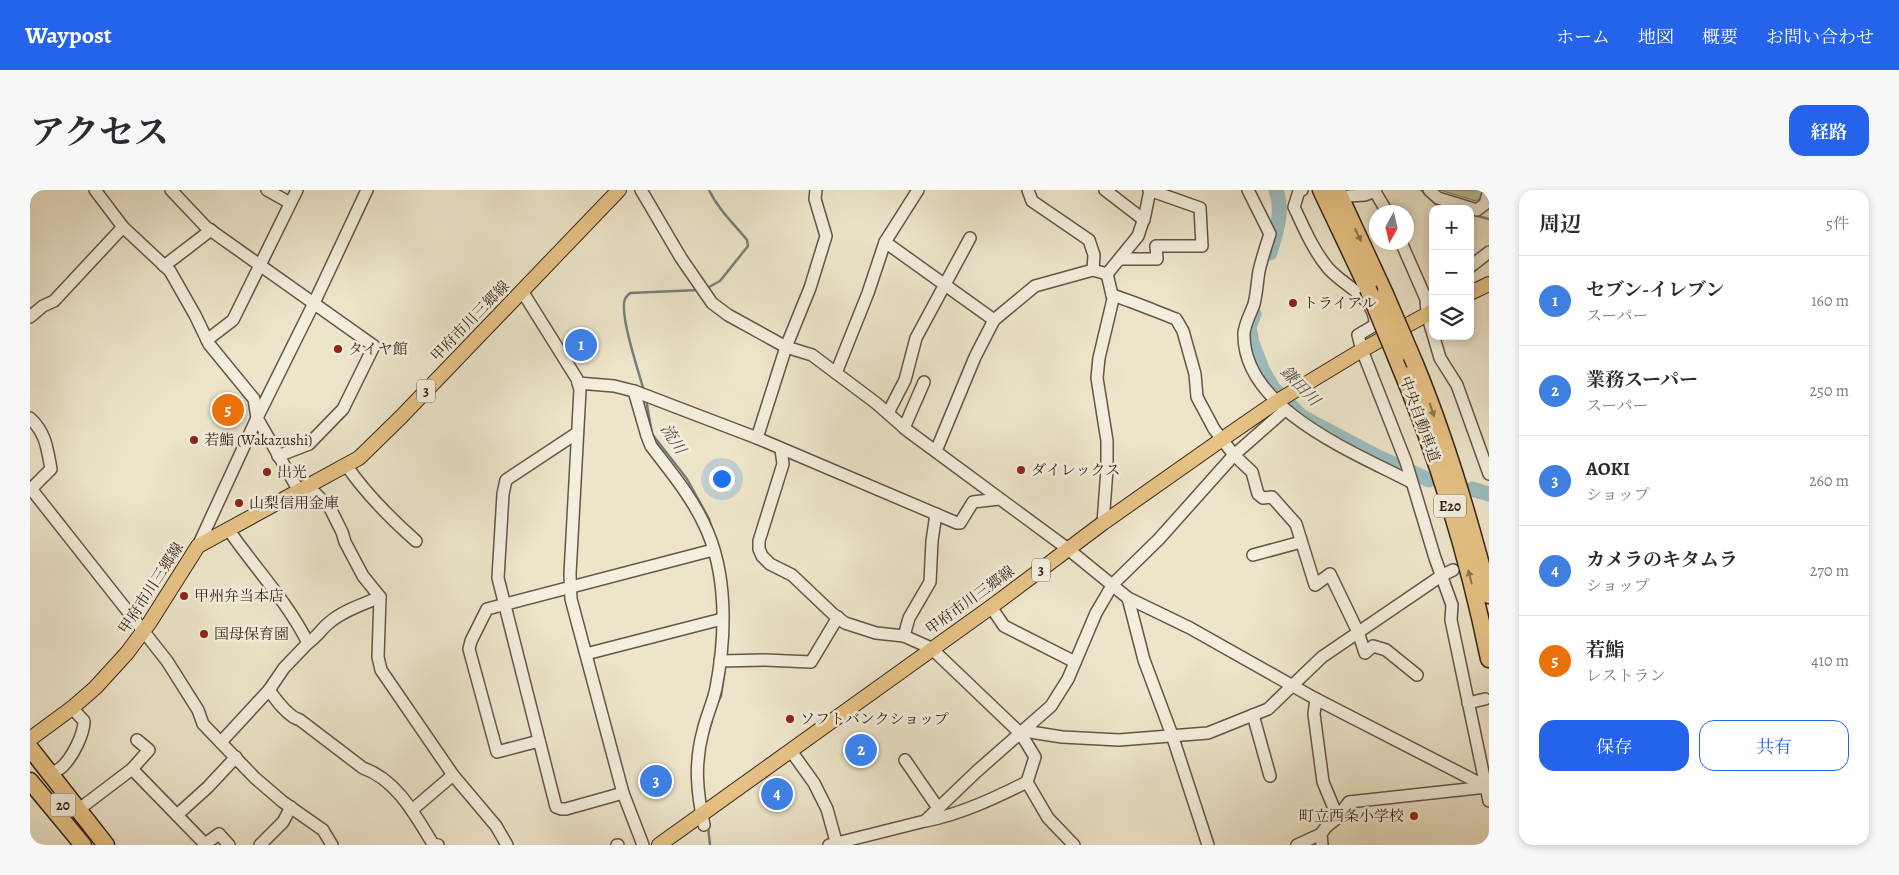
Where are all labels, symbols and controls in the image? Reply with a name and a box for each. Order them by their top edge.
text: Waypost [25,19,112,51]
text: ホーム [1556,25,1610,49]
text: 地図 [1638,25,1674,49]
text: 概要 [1702,25,1738,49]
text: お問い合わせ [1766,25,1874,49]
button: 経路 [1789,105,1869,156]
text: アクセス [30,108,169,156]
north arrow [1369,205,1414,250]
map controls [1429,205,1474,340]
button: + [1429,205,1474,250]
text: 周辺 [1539,210,1581,238]
text: 5件 [1826,213,1849,235]
one-way arrow [1354,228,1362,242]
button: − [1429,250,1474,295]
street label: 甲府市川三郷線 [426,276,514,366]
text: セブン-イレブン [1586,277,1724,303]
text: 1 [1552,290,1558,312]
text: 160 m [1811,290,1849,312]
place label: トライアル [1303,293,1377,313]
button: layers [1429,295,1474,340]
marker: トライアル [1287,297,1299,309]
text: スーパー [1586,305,1648,327]
pin: 1 [565,326,597,364]
place label: タイヤ館 [348,339,408,359]
marker: タイヤ館 [332,343,344,355]
water label: 鎌田川 [1275,361,1326,412]
text: 業務スーパー [1586,367,1698,393]
street label: 中央自動車道 [1395,373,1445,465]
road number: 3 [417,380,435,402]
text: 2 [1551,380,1559,402]
text: 250 m [1810,380,1849,402]
pin: 5 [212,391,244,429]
text: スーパー [1586,395,1648,417]
one-way arrow [1428,403,1436,418]
water label: 流川 [655,420,692,460]
place label: 若鮨 (Wakazushi) [204,430,312,450]
marker: 若鮨 (Wakazushi) [188,434,200,446]
text: AOKI [1586,456,1630,482]
place label: ダイレックス [1031,460,1120,480]
place label: 出光 [277,462,307,482]
marker: ダイレックス [1015,464,1027,476]
marker: 出光 [261,466,273,478]
your location [709,466,735,492]
text: 3 [1552,470,1558,492]
text: 260 m [1809,470,1849,492]
text: ショップ [1586,484,1650,506]
place label: 山梨信用金庫 [249,493,339,513]
road number: E20 [1434,494,1466,518]
marker: 山梨信用金庫 [233,497,245,509]
street label: 甲府市川三郷線 [114,539,188,637]
text: カメラのキタムラ [1586,547,1738,573]
road number: 3 [1032,558,1050,582]
text: 4 [1551,560,1559,582]
text: 270 m [1810,560,1849,582]
street label: 甲府市川三郷線 [922,561,1018,639]
one-way arrow [1466,570,1474,585]
text: ショップ [1586,575,1650,597]
place label: 甲州弁当本店 [194,586,284,606]
marker: 甲州弁当本店 [178,590,190,602]
place label: 国母保育園 [214,624,289,644]
marker: 国母保育園 [198,628,210,640]
text: 若鮨 [1586,637,1624,663]
text: 5 [1552,650,1558,672]
text: 410 m [1811,650,1849,672]
text: レストラン [1586,665,1666,687]
place label: ソフトバンクショップ [800,709,949,729]
marker: ソフトバンクショップ [784,713,796,725]
button: 保存 [1539,720,1689,771]
button: 共有 [1699,720,1849,771]
pin: 2 [845,731,877,769]
pin: 3 [640,762,672,800]
pin: 4 [761,775,793,813]
road number: 20 [50,794,76,816]
place label: 町立西条小学校 [1299,806,1404,826]
marker: 町立西条小学校 [1408,810,1420,822]

